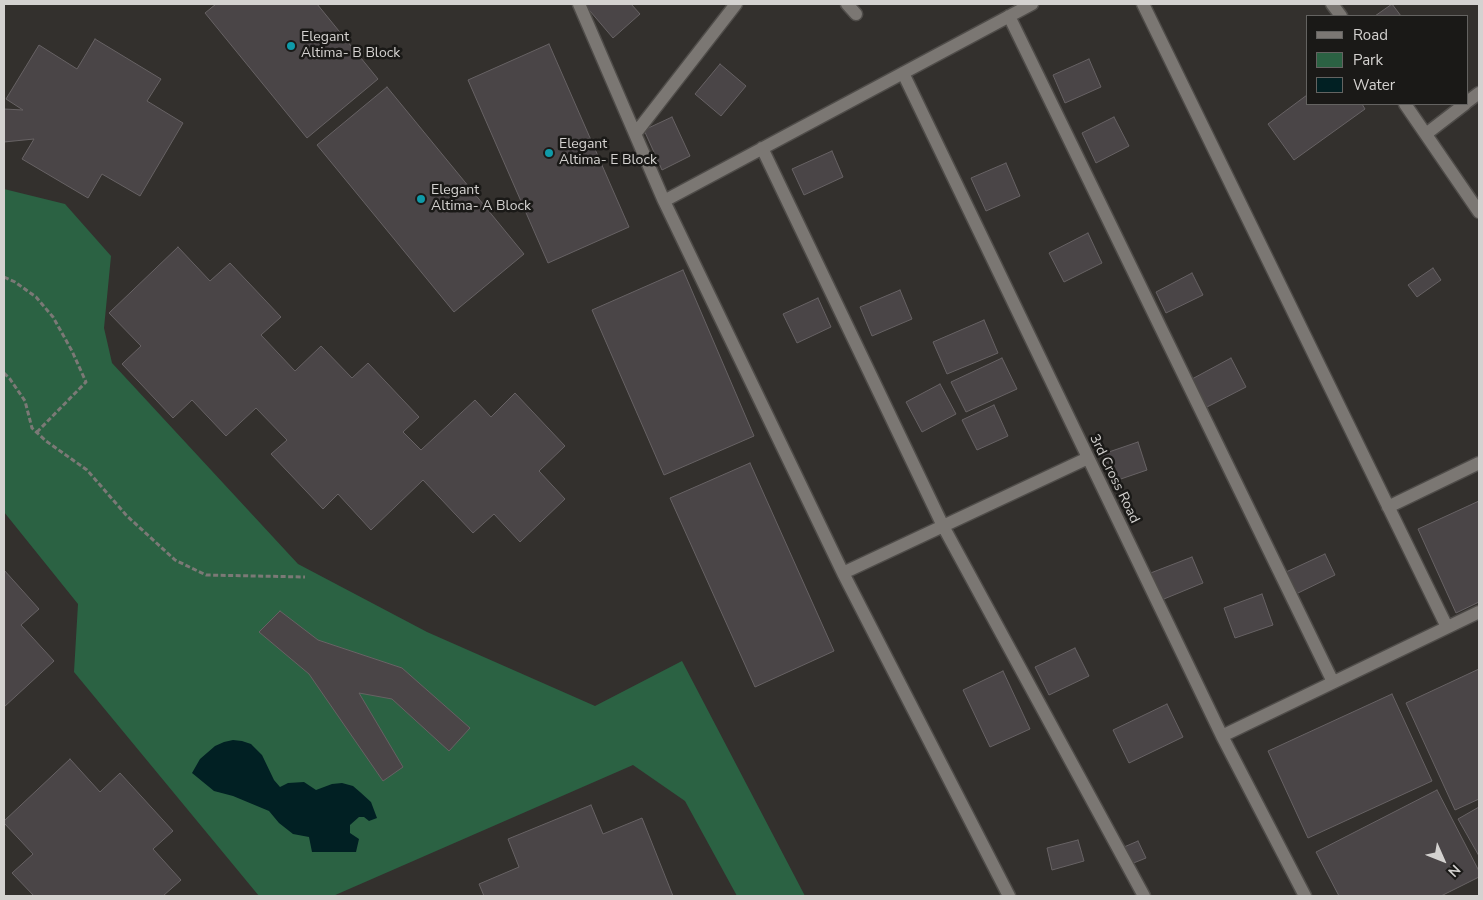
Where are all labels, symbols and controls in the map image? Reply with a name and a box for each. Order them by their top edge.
legend [1306,15,1468,105]
text: Road [1353,25,1388,45]
place label: Elegant Altima- B Block [301,30,400,62]
marker: Elegant Altima- B Block [285,40,297,52]
text: Park [1353,50,1383,70]
text: Water [1353,75,1395,95]
place label: Elegant Altima- E Block [559,137,657,170]
marker: Elegant Altima- E Block [543,147,555,159]
place label: Elegant Altima- A Block [431,183,531,216]
marker: Elegant Altima- A Block [415,193,427,205]
street label: 3rd Cross Road [1085,432,1143,526]
north arrow [1418,835,1468,885]
text: N [1444,860,1465,881]

